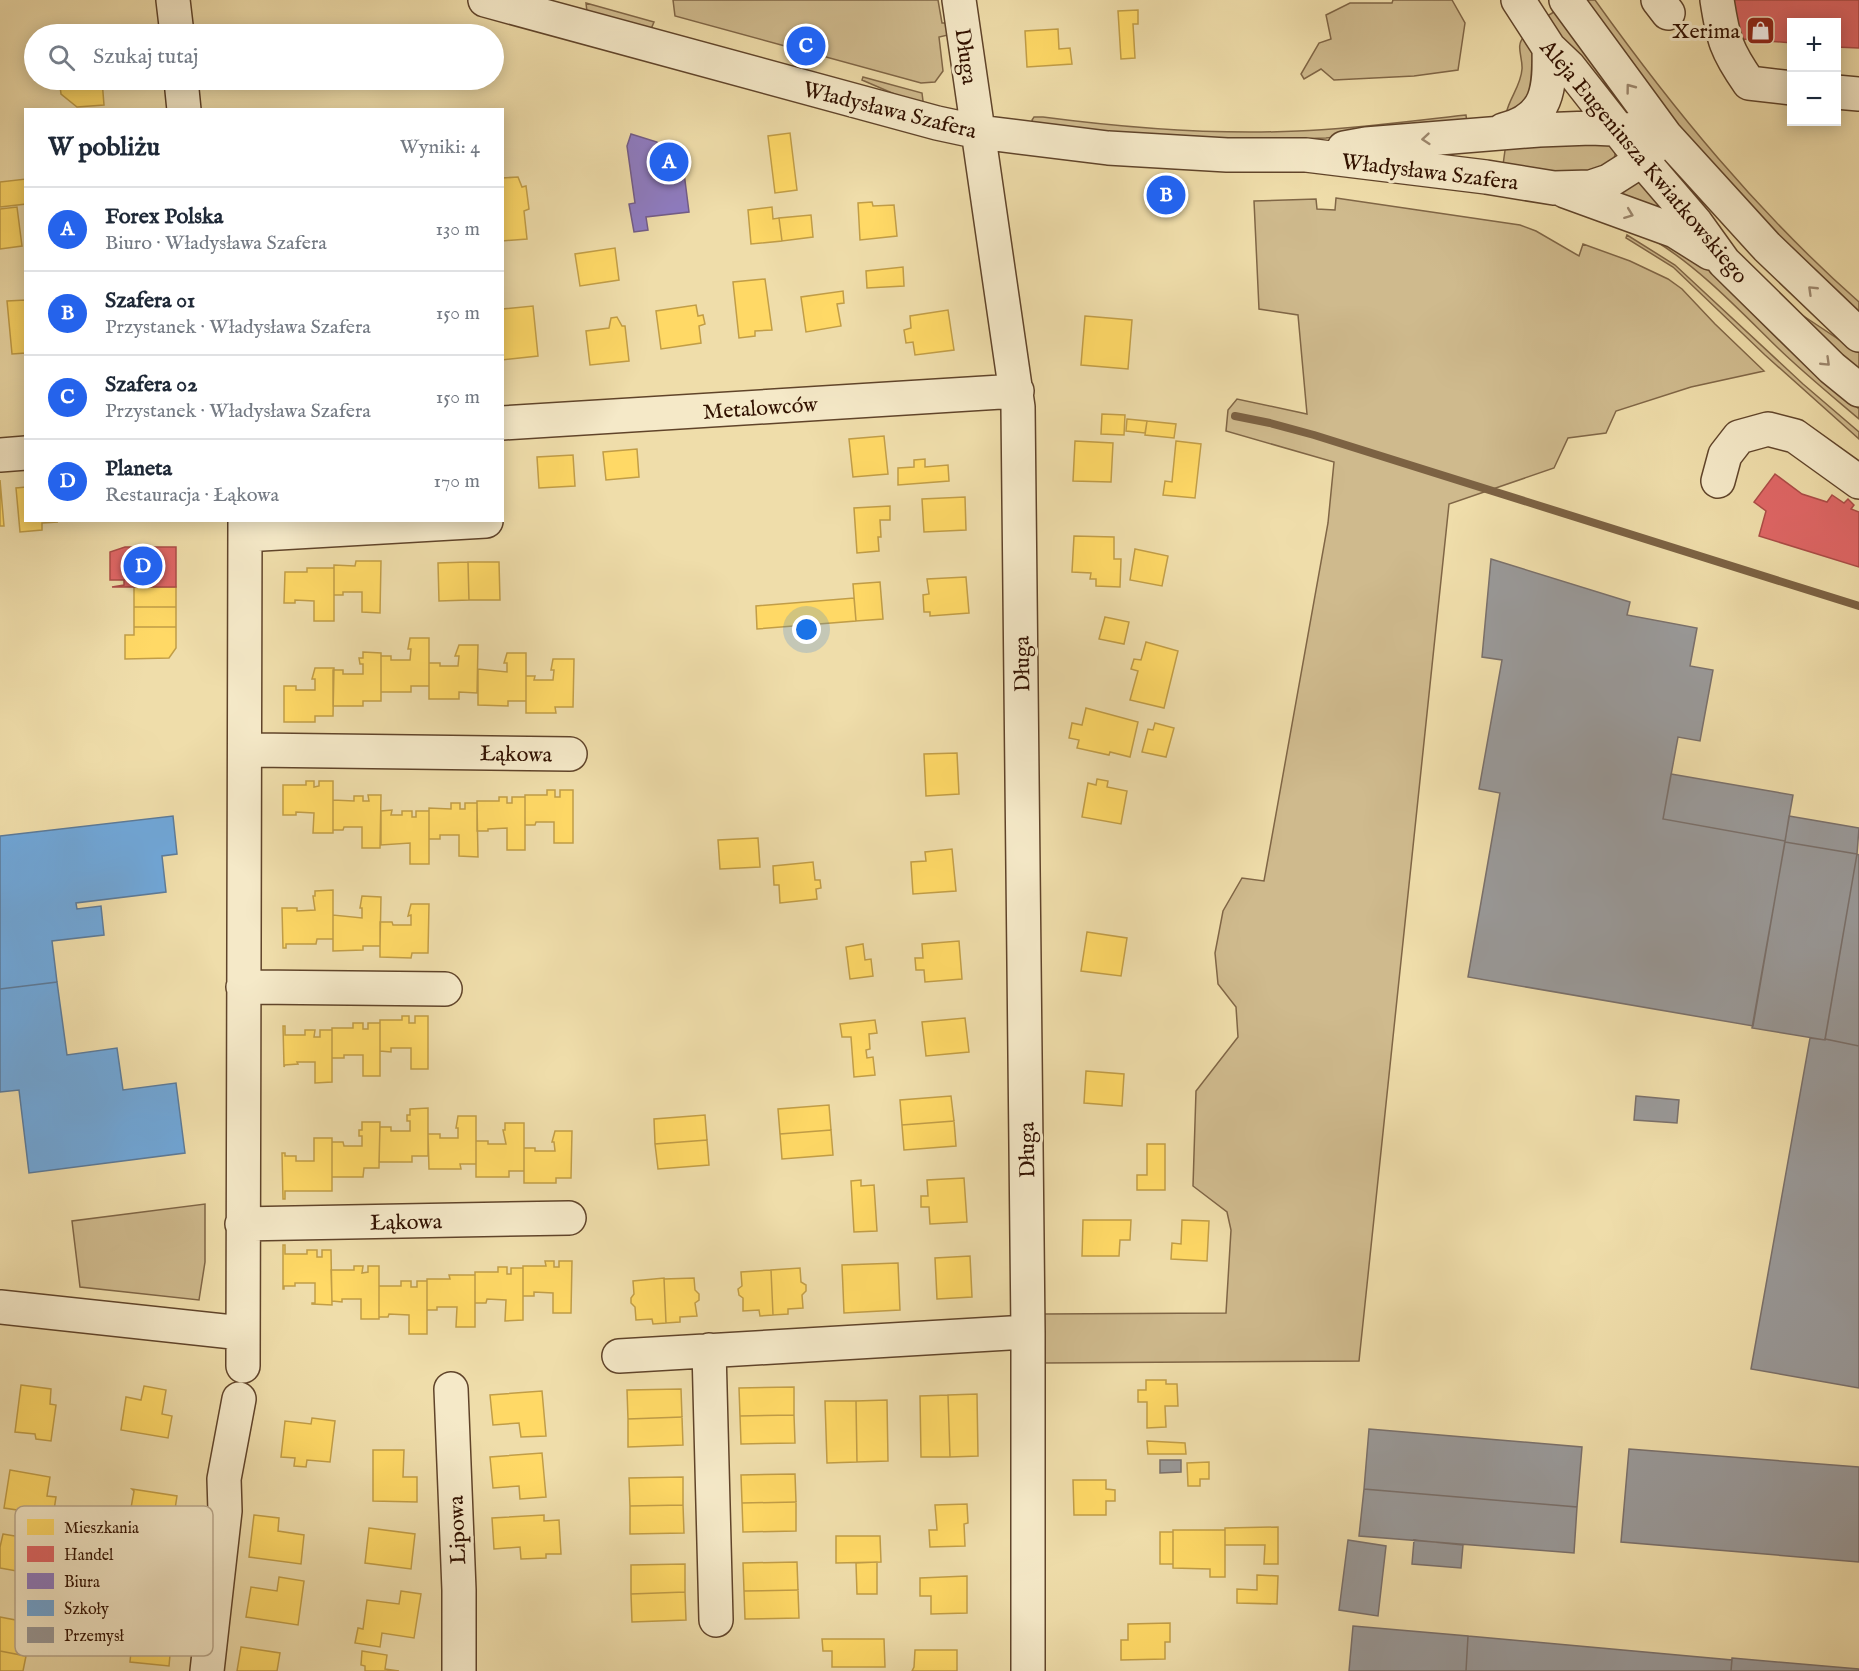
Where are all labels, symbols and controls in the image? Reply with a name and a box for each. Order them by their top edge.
shop icon: Xerima [1745,14,1777,46]
place label: Xerima [1672,18,1740,46]
map controls [1787,18,1841,126]
button: + [1787,18,1841,72]
search box [24,24,504,90]
pin: C [786,24,826,68]
street label: Długa [947,26,983,87]
street label: Aleja Eugeniusza Kwiatkowskiego [1533,34,1754,290]
icon: search [45,41,78,74]
text: Szukaj tutaj [93,43,198,71]
button: − [1787,72,1841,126]
street label: Władysława Szafera [800,76,980,146]
one-way arrow [1626,84,1637,95]
text: W pobliżu [48,131,160,164]
one-way arrow [1422,132,1431,145]
text: Wyniki: 4 [400,135,480,160]
pin: A [650,140,688,184]
street label: Władysława Szafera [1340,148,1520,198]
pin: B [1146,172,1186,218]
text: Forex Polska [105,203,223,231]
one-way arrow [1623,207,1634,220]
text: A [61,217,74,242]
text: 130 m [435,217,480,242]
text: Biuro · Władysława Szafera [105,231,327,256]
text: Szafera 01 [105,287,195,315]
one-way arrow [1808,287,1819,298]
text: B [61,301,74,326]
text: 150 m [436,301,480,326]
text: Przystanek · Władysława Szafera [105,315,371,340]
one-way arrow [1818,354,1829,365]
text: Szafera 02 [105,371,198,399]
text: C [60,385,75,410]
text: 150 m [436,385,480,410]
street label: Metalowców [702,391,819,427]
text: Przystanek · Władysława Szafera [105,399,371,424]
text: Planeta [105,455,172,483]
text: D [59,469,76,494]
text: 170 m [434,469,480,494]
text: Restauracja · Łąkowa [105,483,279,508]
pin: D [124,544,162,588]
your location [792,615,821,644]
street label: Długa [1009,635,1037,692]
street label: Łąkowa [480,740,553,770]
street label: Długa [1014,1121,1042,1178]
street label: Łąkowa [370,1208,443,1238]
street label: Lipowa [443,1494,473,1565]
legend [15,1506,213,1656]
text: Mieszkania [64,1519,139,1539]
text: Handel [64,1546,114,1566]
text: Biura [64,1573,100,1593]
text: Szkoły [64,1600,109,1620]
text: Przemysł [64,1627,125,1647]

